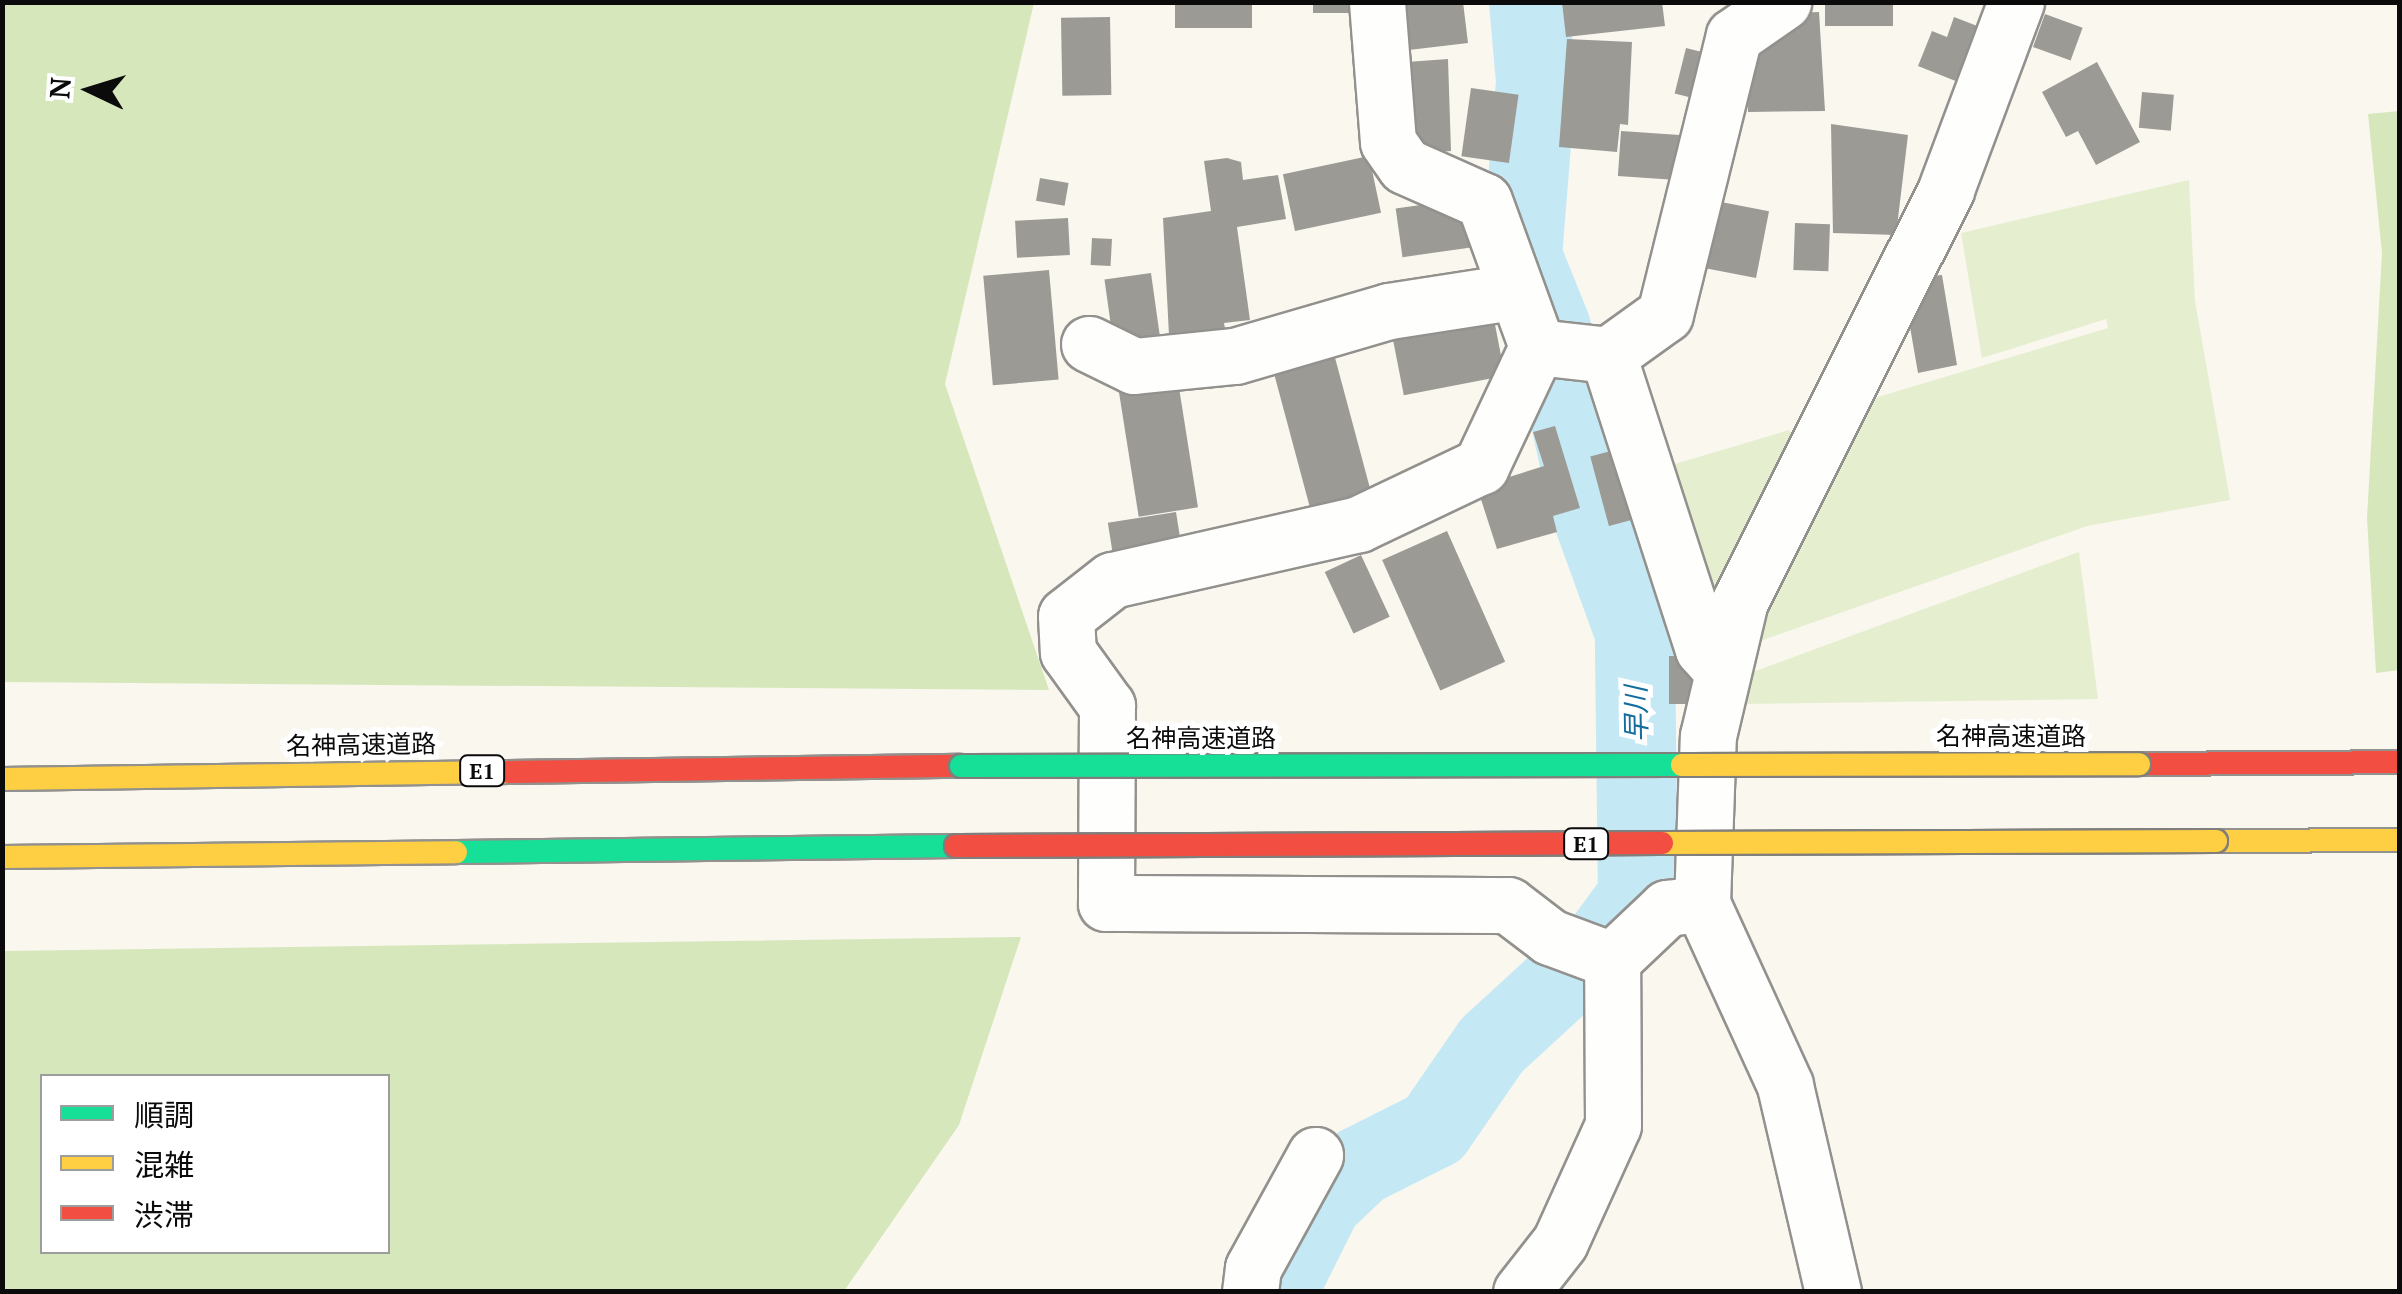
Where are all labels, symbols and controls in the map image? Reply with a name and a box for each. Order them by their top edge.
north arrow [40,40,140,140]
text: N [40,76,79,100]
water label: 早川 [1619,686,1653,742]
street label: 名神高速道路 [1936,721,2086,751]
street label: 名神高速道路 [1126,723,1276,753]
street label: 名神高速道路 [286,729,436,761]
road number: E1 [457,754,507,788]
road number: E1 [1561,827,1611,861]
legend [40,1074,390,1254]
text: 順調 [134,1095,194,1135]
text: 混雑 [134,1145,194,1185]
text: 渋滞 [134,1195,194,1235]

